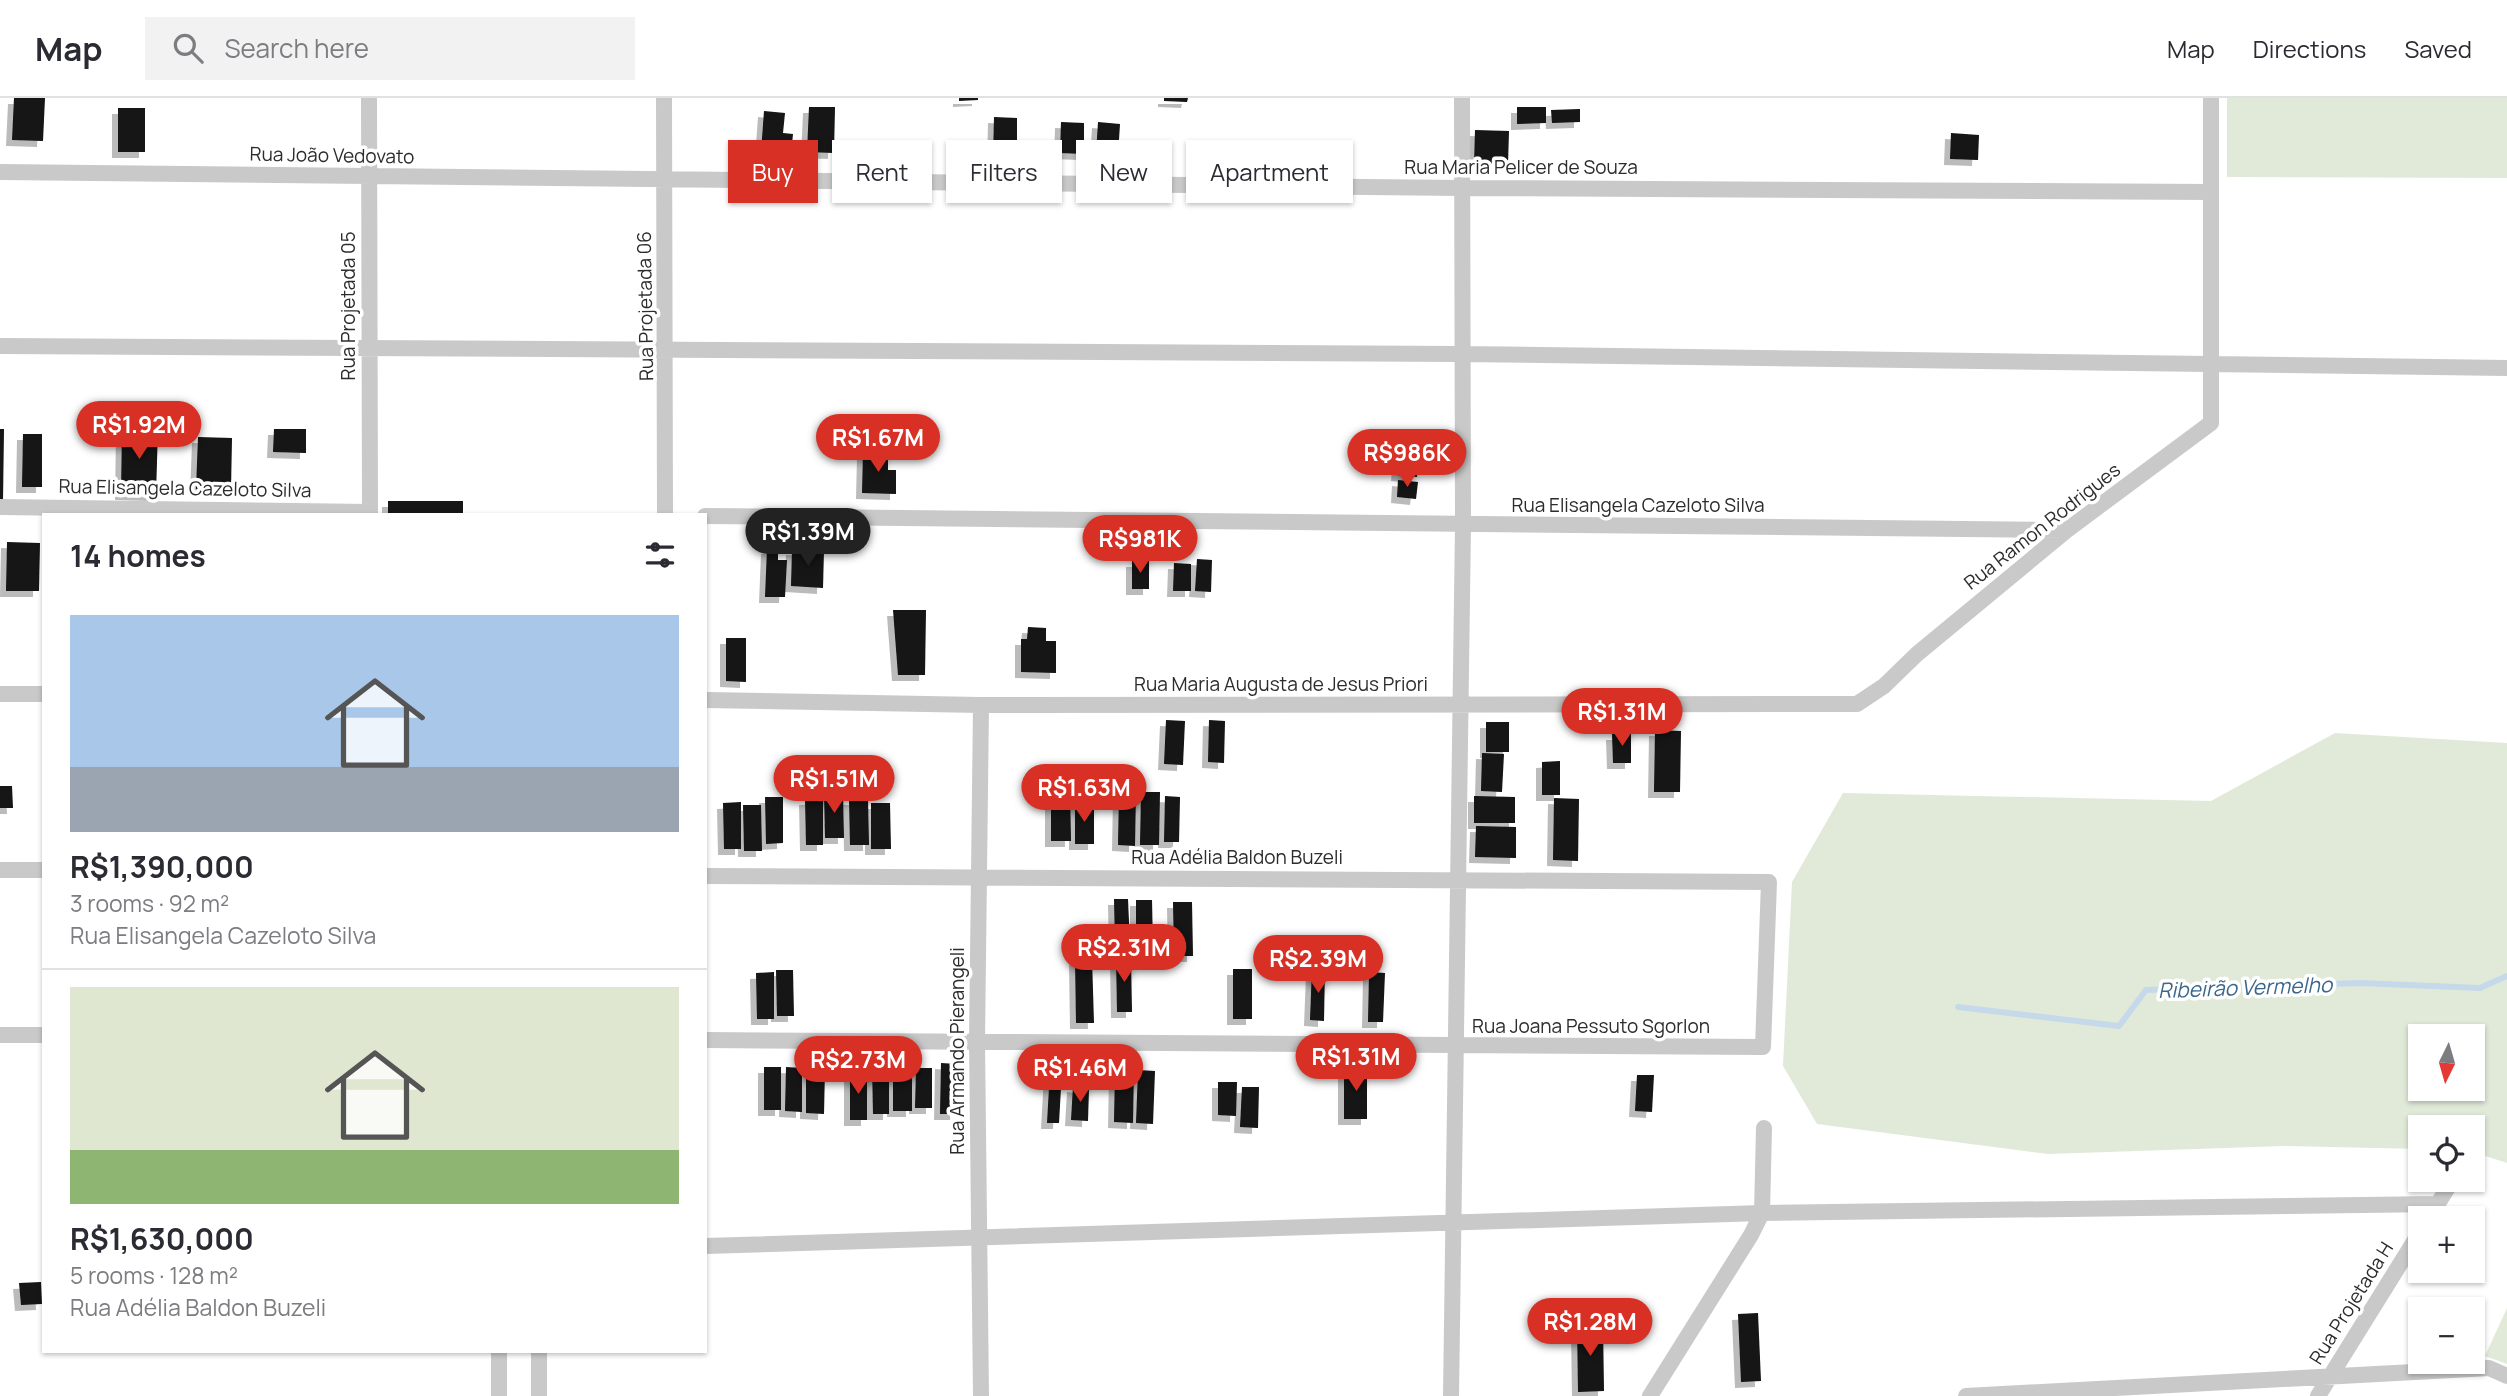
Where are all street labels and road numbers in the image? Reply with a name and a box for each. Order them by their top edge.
street label: Rua João Vedovato [249,141,415,169]
street label: Rua Maria Pelicer de Souza [1404,154,1638,180]
street label: Rua Projetada 05 [335,231,361,381]
street label: Rua Projetada 06 [631,231,659,381]
street label: Rua Ramon Rodrigues [1958,457,2126,595]
street label: Rua Elisangela Cazeloto Silva [58,473,312,503]
street label: Rua Elisangela Cazeloto Silva [1511,492,1765,518]
street label: Rua Maria Augusta de Jesus Priori [1134,671,1428,697]
street label: Rua Adélia Baldon Buzeli [1131,844,1343,870]
street label: Rua Armando Pierangeli [944,947,970,1155]
street label: Rua Joana Pessuto Sgorlon [1472,1013,1710,1039]
street label: Rua Projetada H [2303,1237,2399,1369]

